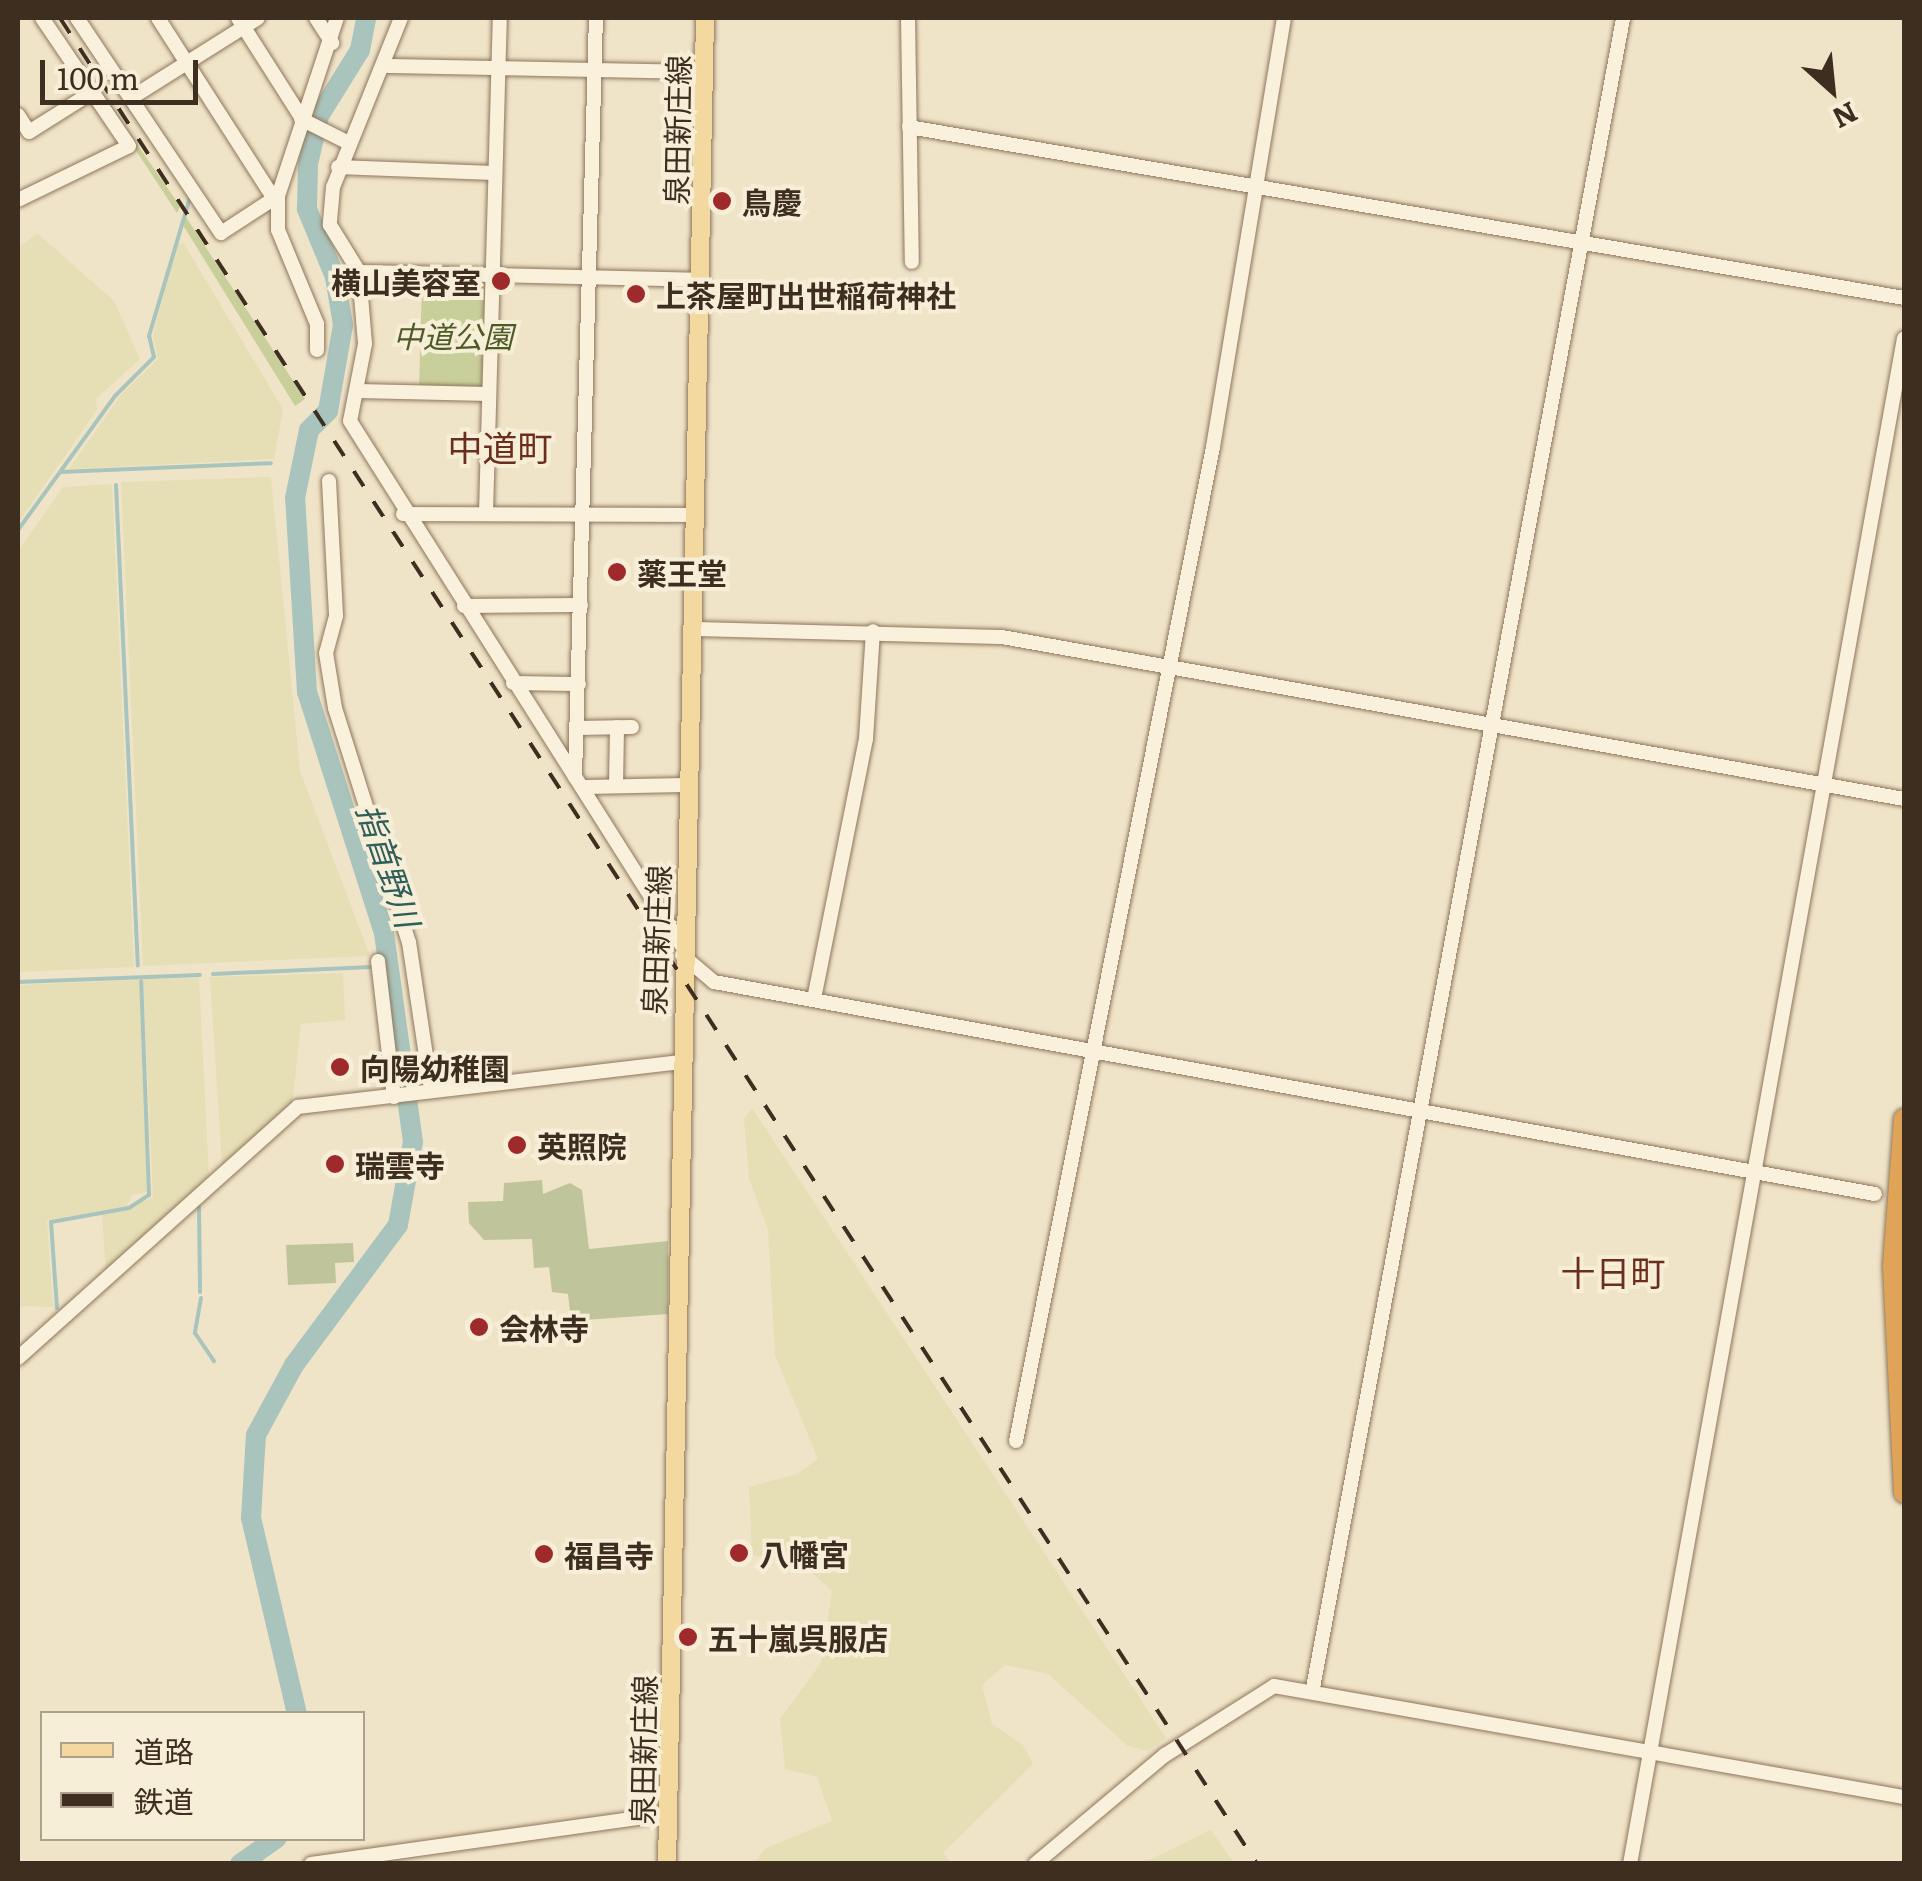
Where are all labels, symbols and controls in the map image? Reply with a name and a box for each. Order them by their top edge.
scale bar [45,40,202,102]
north arrow [1782,40,1882,140]
text: 100 m [57,55,139,99]
street label: 泉田新庄線 [657,55,695,205]
text: N [1826,93,1866,141]
place label: 鳥慶 [742,183,802,219]
marker: 鳥慶 [711,190,733,212]
place label: 横山美容室 [331,263,481,299]
marker: 横山美容室 [490,270,512,292]
place label: 上茶屋町出世稲荷神社 [656,276,956,312]
marker: 上茶屋町出世稲荷神社 [625,283,647,305]
park label: 中道公園 [393,317,513,353]
district label: 中道町 [448,425,552,467]
place label: 薬王堂 [637,554,727,590]
marker: 薬王堂 [606,561,628,583]
water label: 指首野川 [351,798,429,932]
street label: 泉田新庄線 [634,864,676,1016]
place label: 向陽幼稚園 [360,1049,510,1085]
marker: 向陽幼稚園 [329,1056,351,1078]
place label: 英照院 [537,1127,627,1163]
marker: 英照院 [506,1134,528,1156]
place label: 瑞雲寺 [355,1146,445,1182]
marker: 瑞雲寺 [324,1153,346,1175]
district label: 十日町 [1561,1250,1665,1292]
place label: 会林寺 [499,1309,589,1345]
marker: 会林寺 [468,1316,490,1338]
place label: 八幡宮 [759,1535,849,1571]
place label: 福昌寺 [564,1536,654,1572]
marker: 八幡宮 [728,1542,750,1564]
marker: 福昌寺 [533,1543,555,1565]
place label: 五十嵐呉服店 [708,1619,888,1655]
marker: 五十嵐呉服店 [677,1626,699,1648]
street label: 泉田新庄線 [623,1675,661,1825]
legend [40,1711,365,1841]
text: 道路 [134,1728,194,1772]
text: 鉄道 [134,1778,194,1822]

